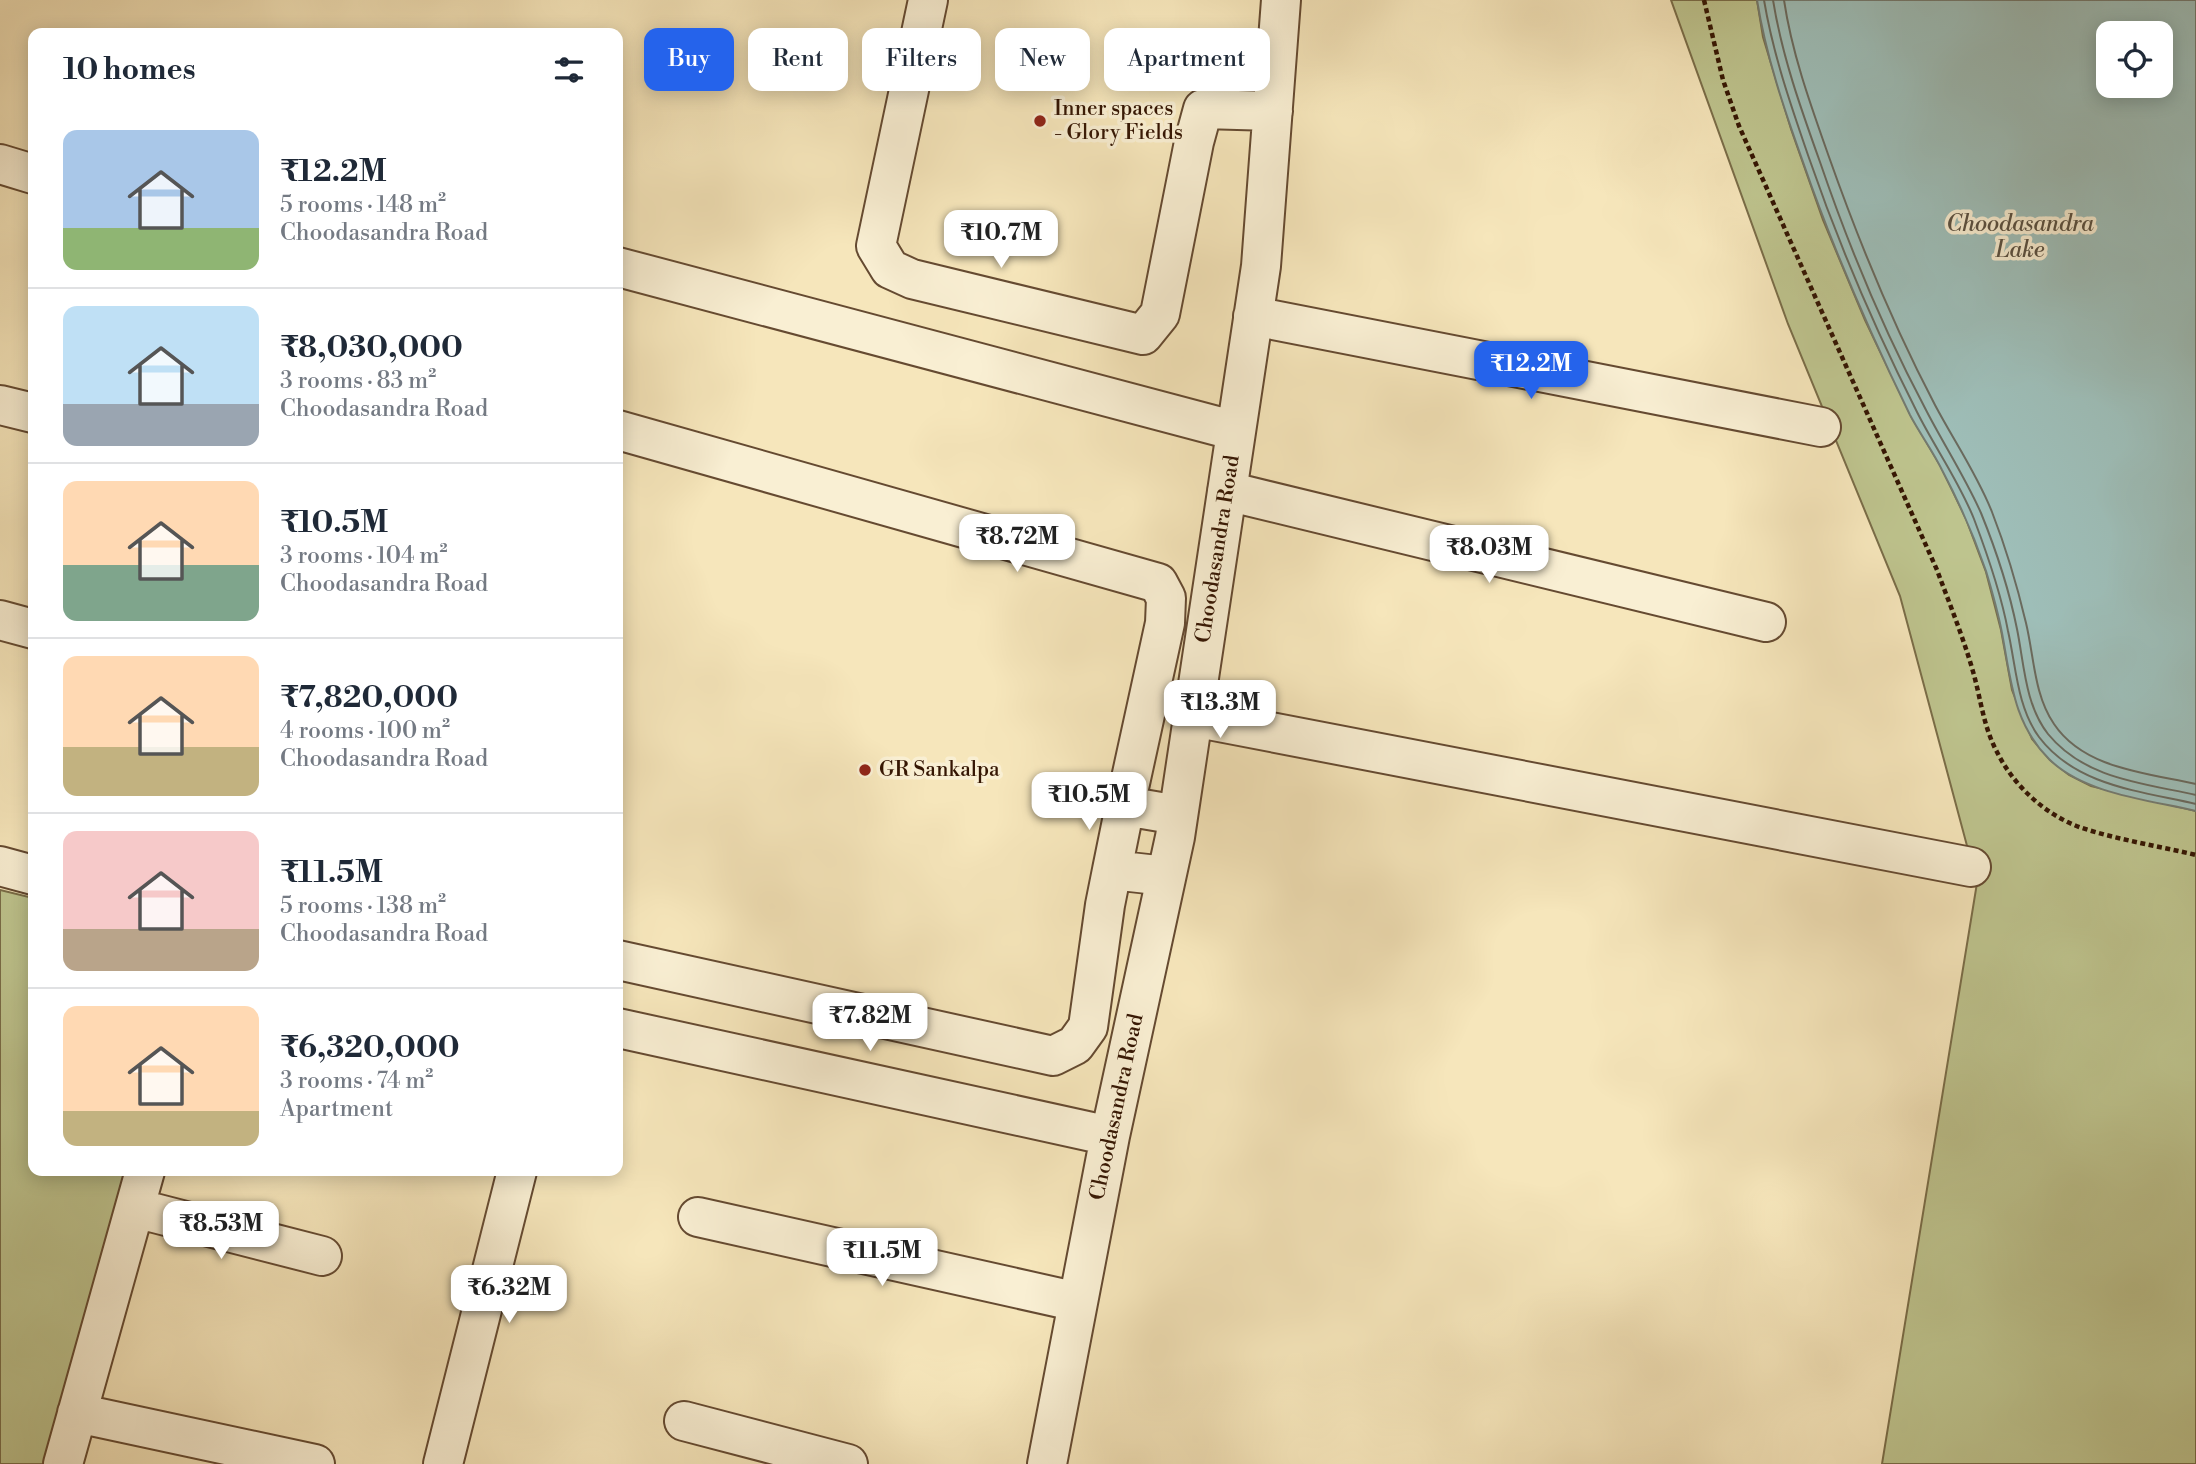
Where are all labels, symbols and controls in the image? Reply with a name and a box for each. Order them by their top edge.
map controls [2096,21,2173,98]
button: locate [2096,21,2173,98]
chip: Buy [644,28,734,91]
chip: Rent [748,28,848,91]
chip: Filters [862,28,981,91]
chip: New [995,28,1090,91]
chip: Apartment [1104,28,1270,91]
text: 10 homes [63,51,196,89]
icon: filters [550,51,588,89]
place label: Inner spaces - Glory Fields [1054,96,1183,146]
marker: Inner spaces - Glory Fields [1032,113,1048,129]
text: ₹12.2M [280,153,387,191]
icon: home [119,158,203,242]
text: 5 rooms · 148 m² [280,191,446,219]
pin: ₹10.7M [944,210,1058,270]
water label: Choodasandra Lake [1946,210,2094,264]
text: Choodasandra Road [280,219,488,247]
text: ₹10.7M [960,219,1042,247]
text: ₹8,030,000 [280,329,463,367]
icon: home [119,334,203,418]
pin: ₹12.2M [1474,342,1588,401]
text: ₹12.2M [1490,350,1572,378]
text: 3 rooms · 83 m² [280,367,436,395]
text: Choodasandra Road [280,395,488,423]
street label: Choodasandra Road [1190,453,1246,645]
text: ₹10.5M [280,504,388,542]
icon: home [119,509,203,593]
pin: ₹8.72M [960,514,1074,574]
text: ₹8.72M [975,523,1059,551]
pin: ₹8.03M [1432,526,1546,585]
text: ₹8.03M [1446,534,1532,562]
text: 3 rooms · 104 m² [280,542,448,570]
text: Choodasandra Road [280,570,488,598]
text: ₹7,820,000 [280,679,458,717]
pin: ₹13.3M [1163,680,1277,740]
icon: home [119,684,203,768]
text: ₹13.3M [1180,689,1260,717]
text: 4 rooms · 100 m² [280,717,450,745]
text: Choodasandra Road [280,745,488,773]
place label: GR Sankalpa [879,757,1000,783]
marker: GR Sankalpa [857,762,873,778]
pin: ₹10.5M [1032,772,1146,832]
text: ₹10.5M [1048,781,1130,809]
text: ₹11.5M [280,854,383,892]
icon: home [119,859,203,943]
text: 5 rooms · 138 m² [280,892,446,920]
text: Choodasandra Road [280,920,488,948]
pin: ₹7.82M [813,993,927,1053]
text: ₹7.82M [828,1002,912,1030]
street label: Choodasandra Road [1085,1011,1149,1203]
text: ₹6,320,000 [280,1029,460,1067]
icon: home [119,1034,203,1118]
text: 3 rooms · 74 m² [280,1067,433,1095]
text: Apartment [280,1095,393,1123]
pin: ₹8.53M [164,1202,278,1261]
text: ₹8.53M [179,1210,263,1238]
pin: ₹11.5M [825,1228,939,1288]
text: ₹11.5M [843,1237,921,1265]
pin: ₹6.32M [452,1266,566,1325]
text: ₹6.32M [467,1274,551,1302]

